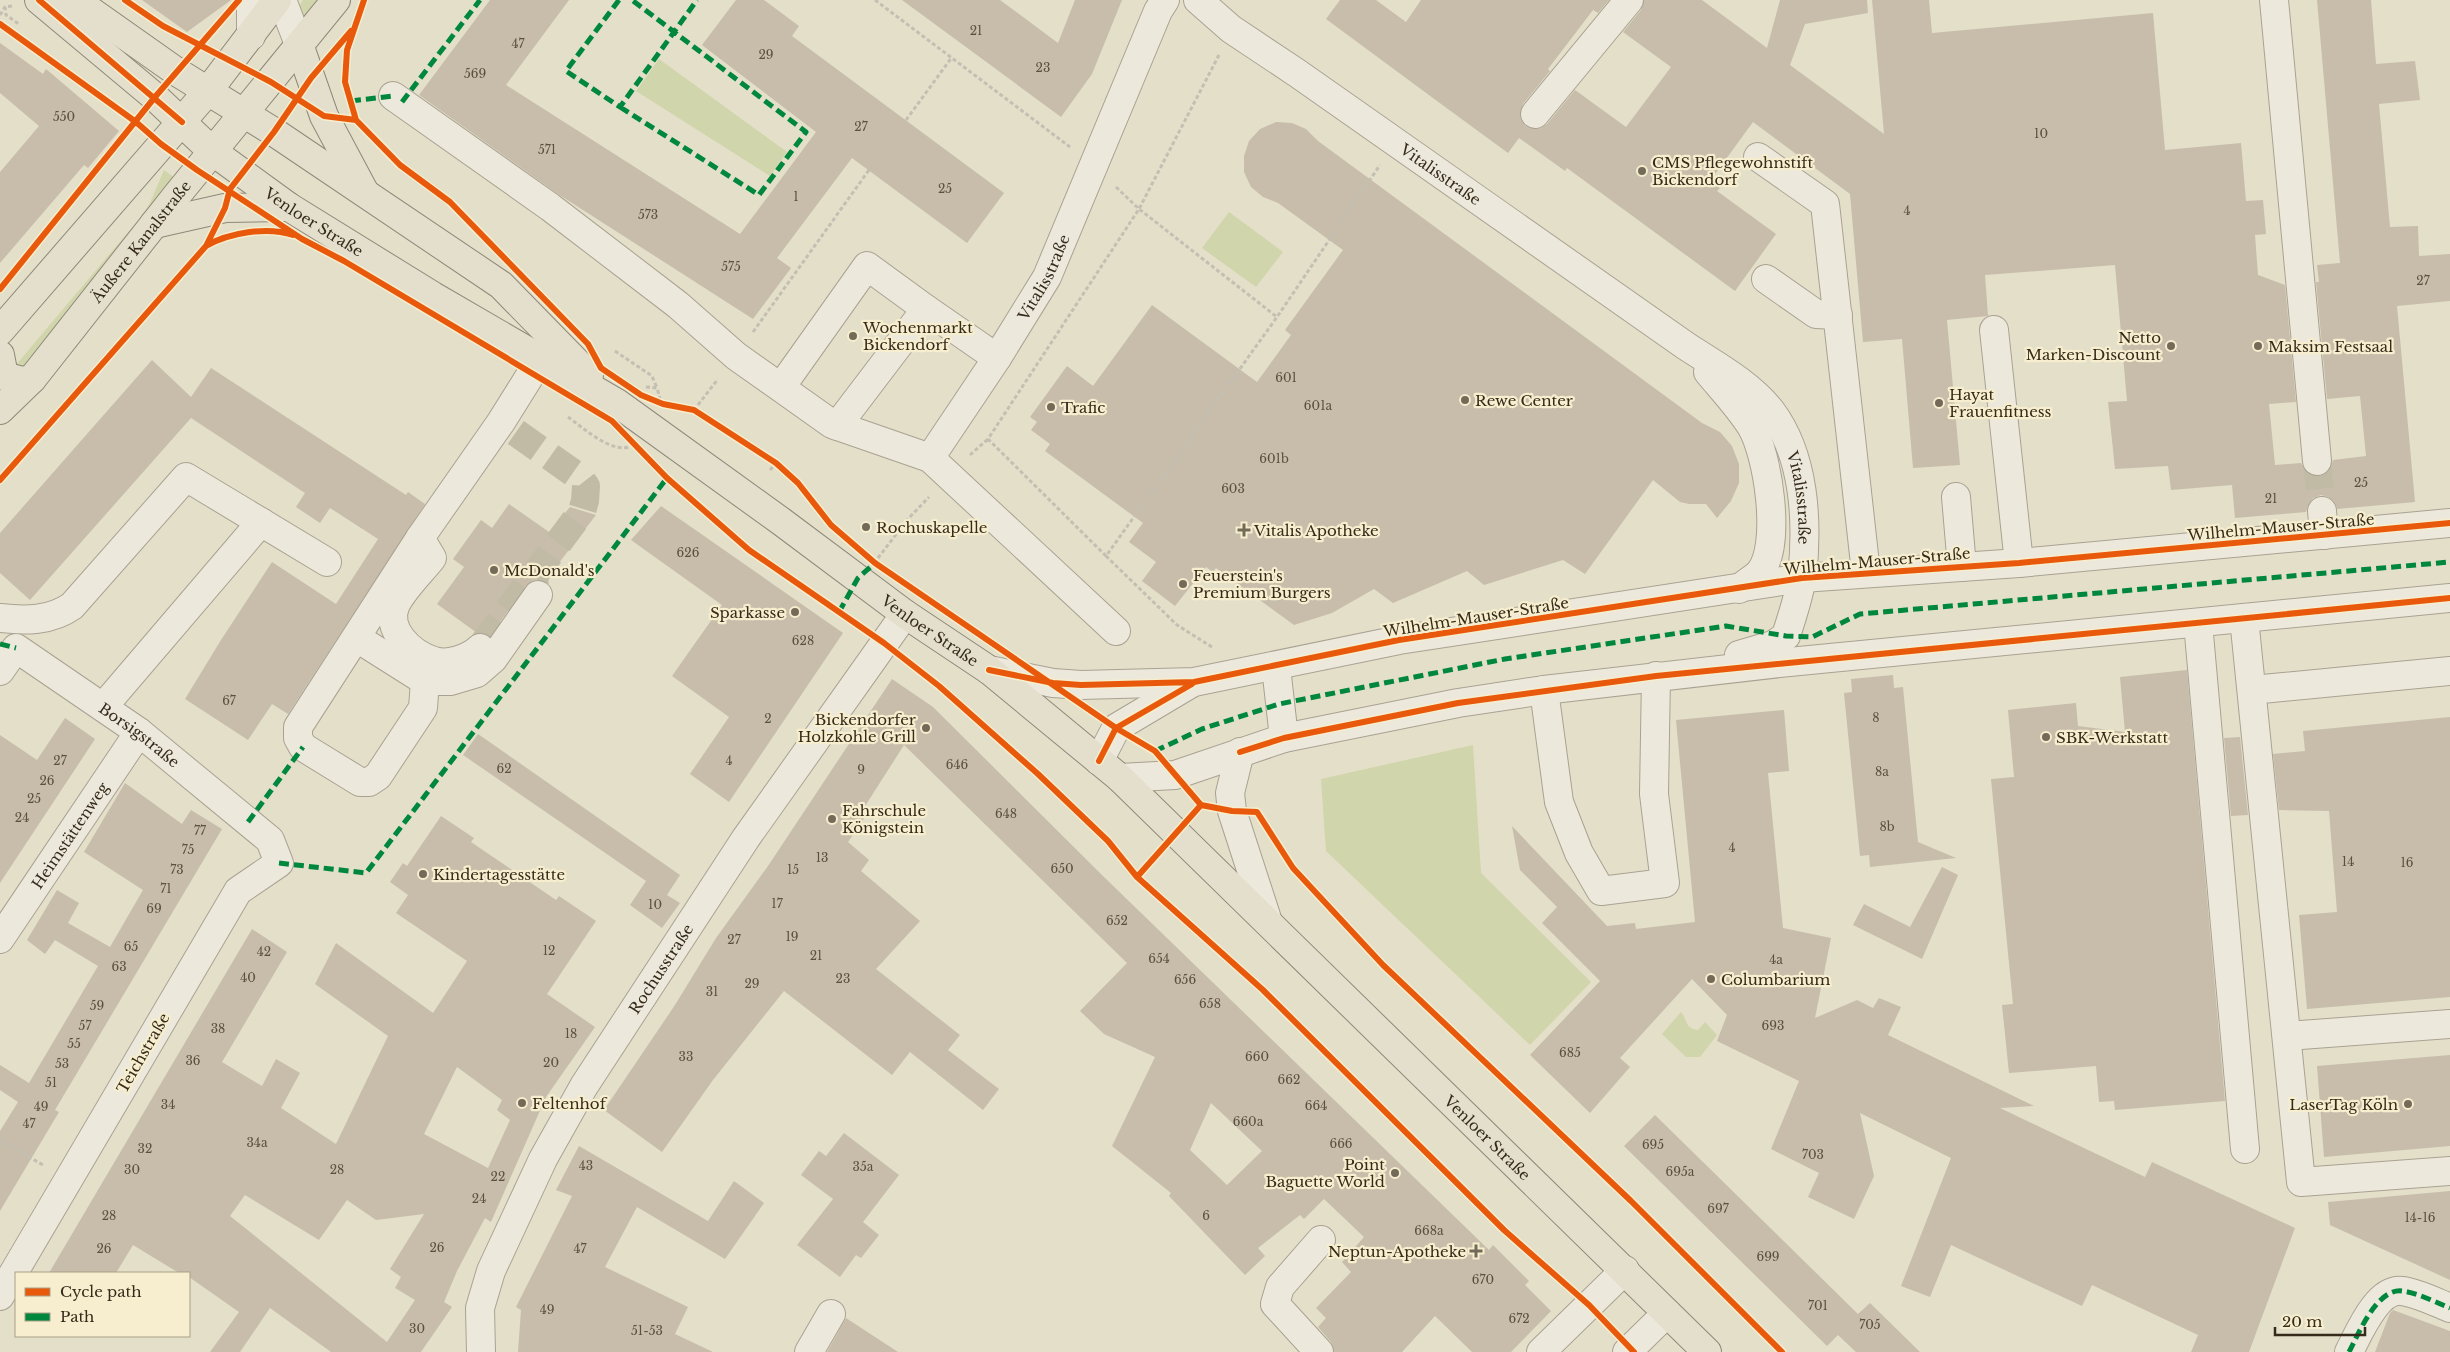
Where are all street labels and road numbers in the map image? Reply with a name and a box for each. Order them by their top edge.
street label: Vitalisstraße [1396,138,1485,209]
street label: Äußere Kanalstraße [86,176,195,307]
street label: Venloer Straße [260,182,367,260]
street label: Vitalisstraße [1013,231,1073,324]
street label: Vitalisstraße [1783,448,1814,545]
street label: Wilhelm-Mauser-Straße [2186,509,2375,545]
street label: Wilhelm-Mauser-Straße [1782,543,1971,579]
street label: Venloer Straße [877,590,982,670]
street label: Wilhelm-Mauser-Straße [1381,593,1570,641]
street label: Borsigstraße [96,698,184,771]
street label: Heimstättenweg [27,778,113,892]
street label: Rochusstraße [624,920,697,1017]
street label: Teichstraße [112,1010,174,1096]
street label: Venloer Straße [1440,1090,1535,1184]

